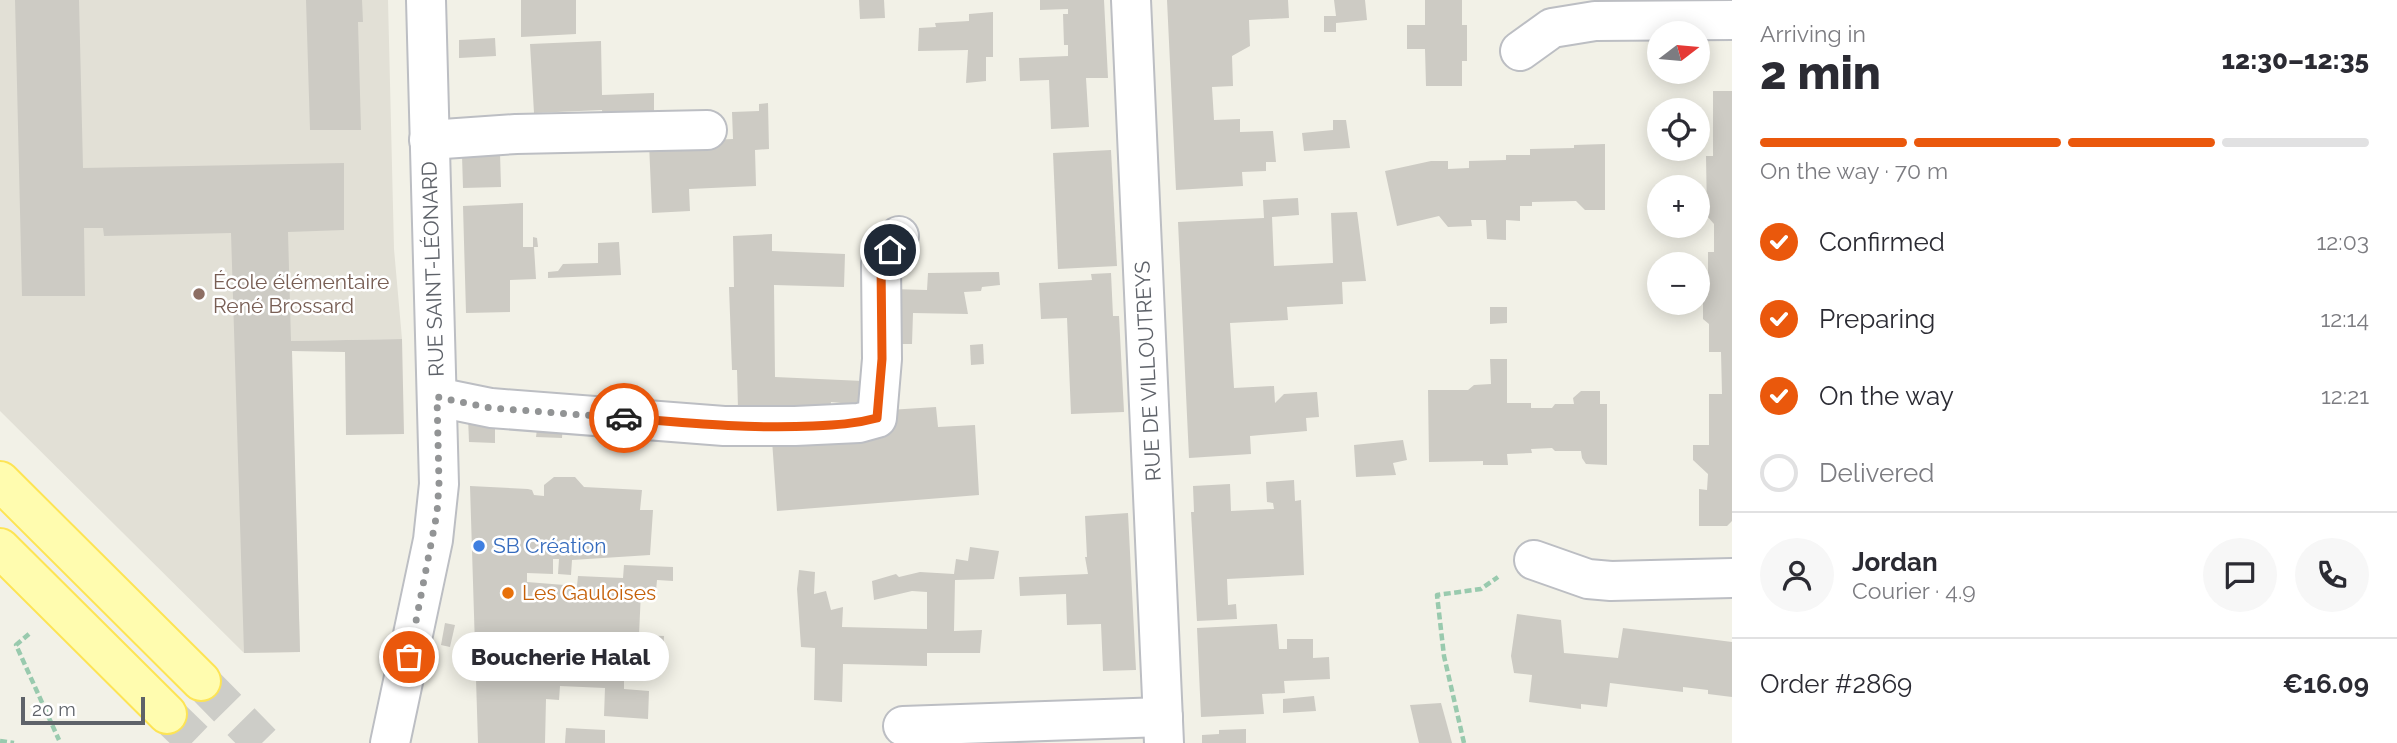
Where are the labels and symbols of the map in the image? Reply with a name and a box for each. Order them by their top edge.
north arrow [1647,21,1710,84]
street label: RUE SAINT-LÉONARD [416,161,449,377]
pin [860,220,920,280]
street label: RUE DE VILLOUTREYS [1129,260,1166,482]
place label: École élémentaire René Brossard [213,269,389,318]
marker: École élémentaire René Brossard [191,286,207,302]
courier [589,383,659,453]
place label: SB Création [493,533,607,558]
marker: SB Création [471,538,487,554]
place label: Les Gauloises [522,580,656,605]
marker: Les Gauloises [500,585,516,601]
pin [379,627,439,687]
callout: Boucherie Halal [451,632,668,682]
scale bar [21,694,145,726]

